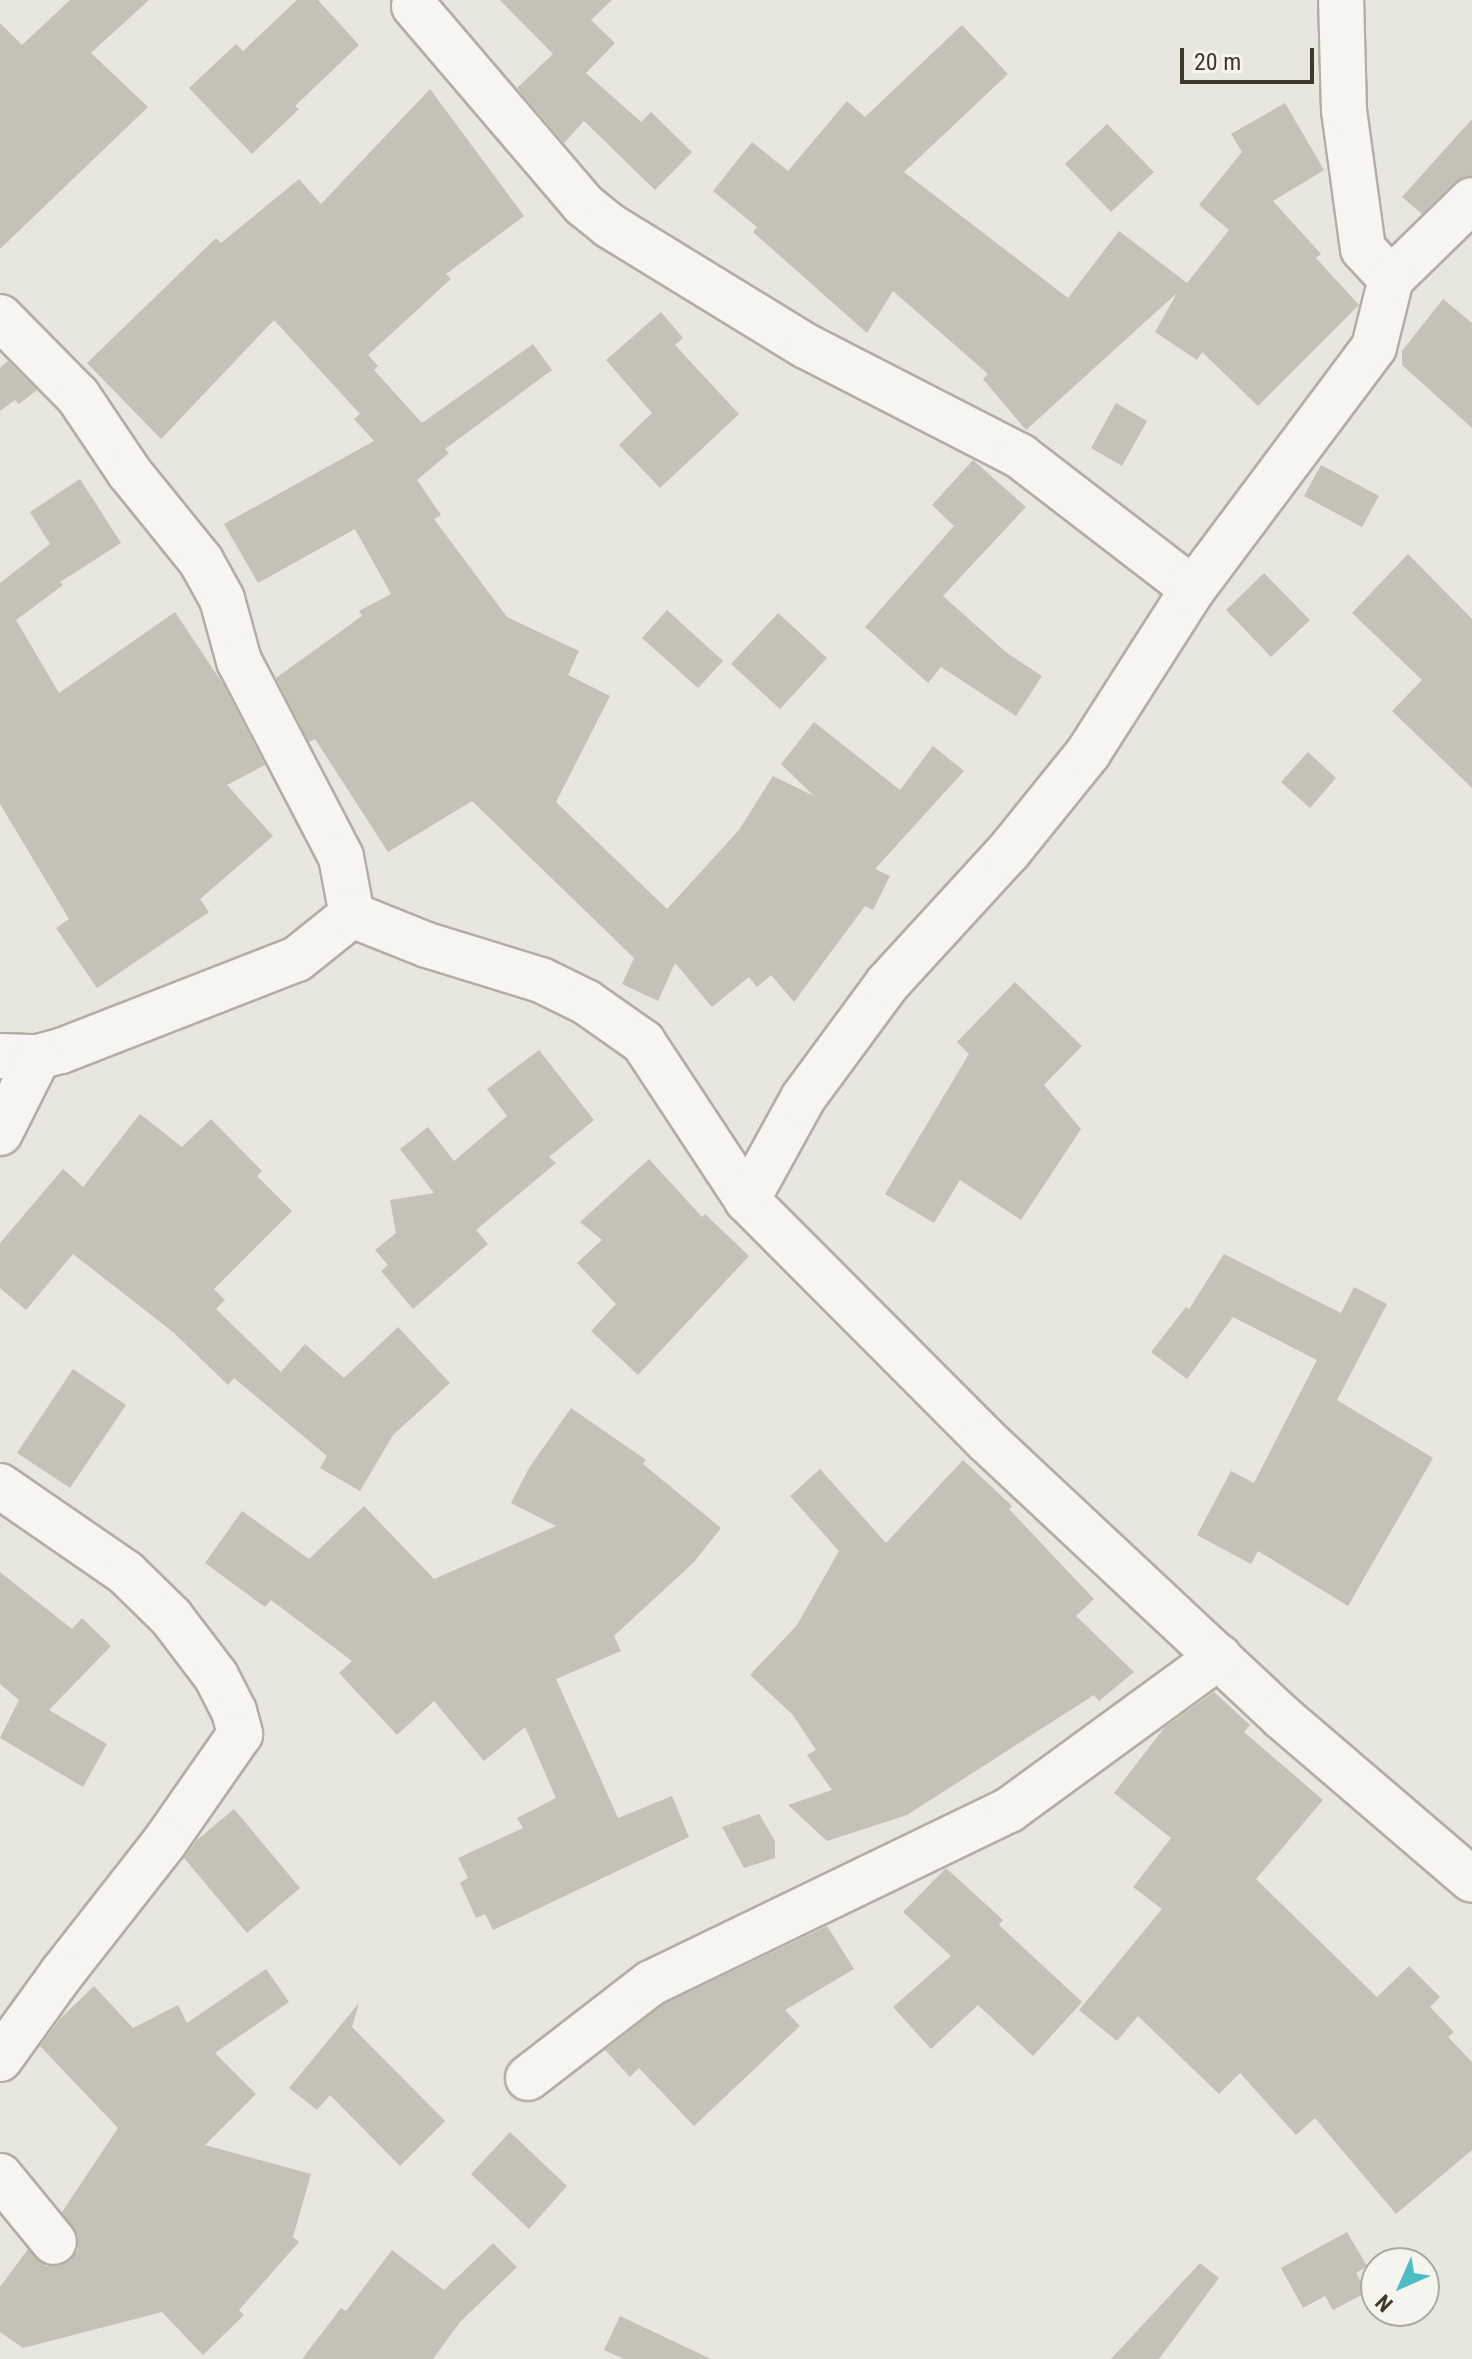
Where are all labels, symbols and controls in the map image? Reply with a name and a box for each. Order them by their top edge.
scale bar [1184,32,1318,82]
text: 20 m [1194,48,1241,76]
north arrow [1360,2247,1440,2327]
text: N [1370,2289,1398,2317]

